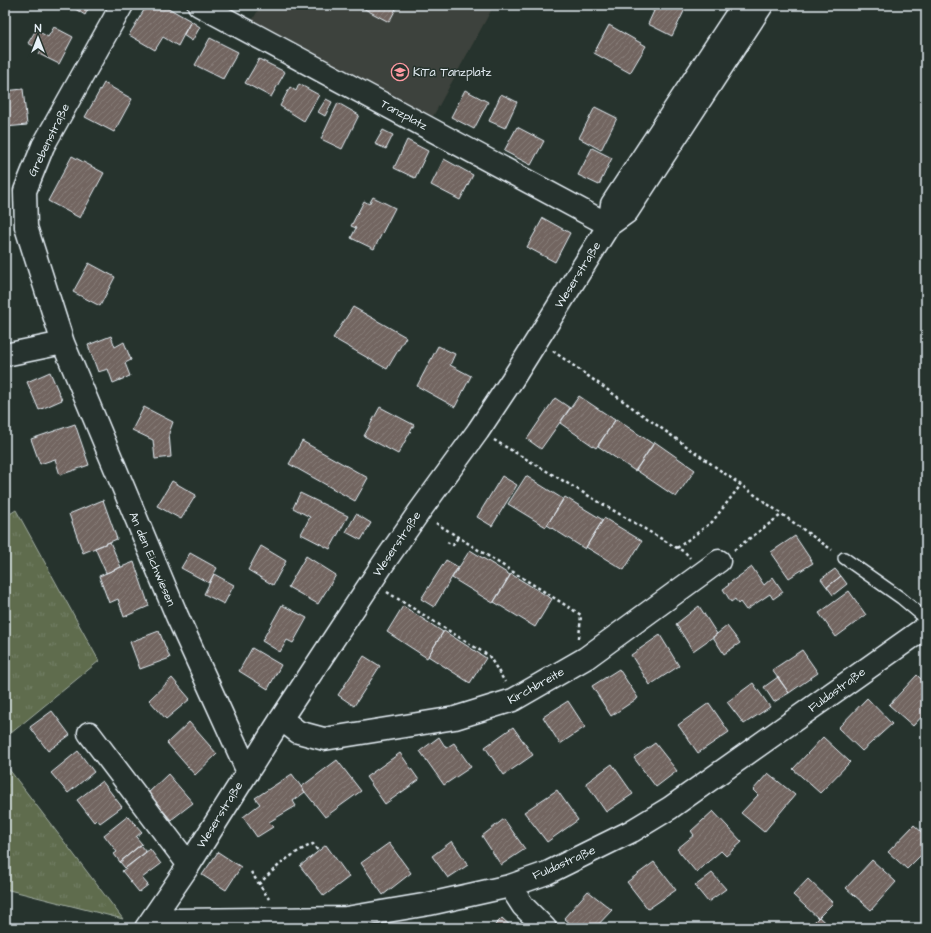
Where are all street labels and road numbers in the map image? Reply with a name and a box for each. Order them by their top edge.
street label: Tanzplatz [377,96,431,134]
street label: Grebenstraße [24,100,74,179]
street label: Weserstraße [551,238,605,312]
street label: Weserstraße [369,508,425,580]
street label: An den Eichwiesen [124,509,180,609]
street label: Kirchbreite [505,663,568,709]
street label: Fuldastraße [805,663,870,717]
street label: Weserstraße [193,778,247,852]
street label: Fuldastraße [530,841,599,884]

